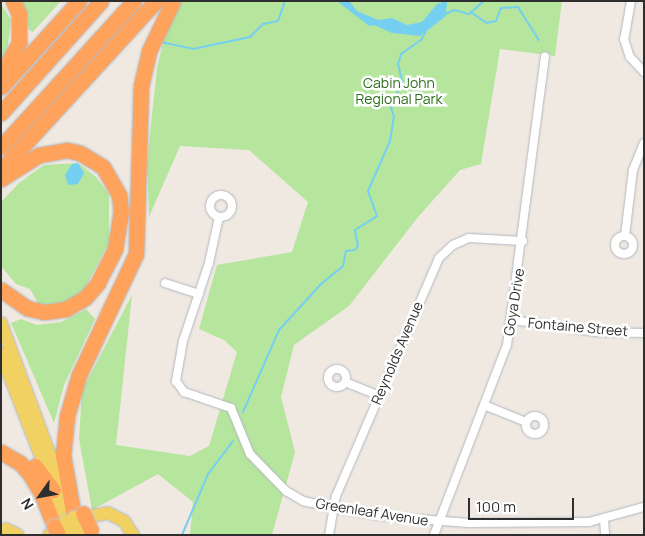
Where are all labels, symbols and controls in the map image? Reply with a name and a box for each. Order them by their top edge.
park label: Cabin John Regional Park [356,75,442,108]
street label: Goya Drive [500,267,528,337]
street label: Reynolds Avenue [368,299,426,407]
street label: Fontaine Street [527,314,629,340]
north arrow [15,471,65,521]
scale bar [470,488,576,520]
text: N [16,495,38,514]
street label: Greenleaf Avenue [314,495,430,529]
text: 100 m [476,496,516,517]

